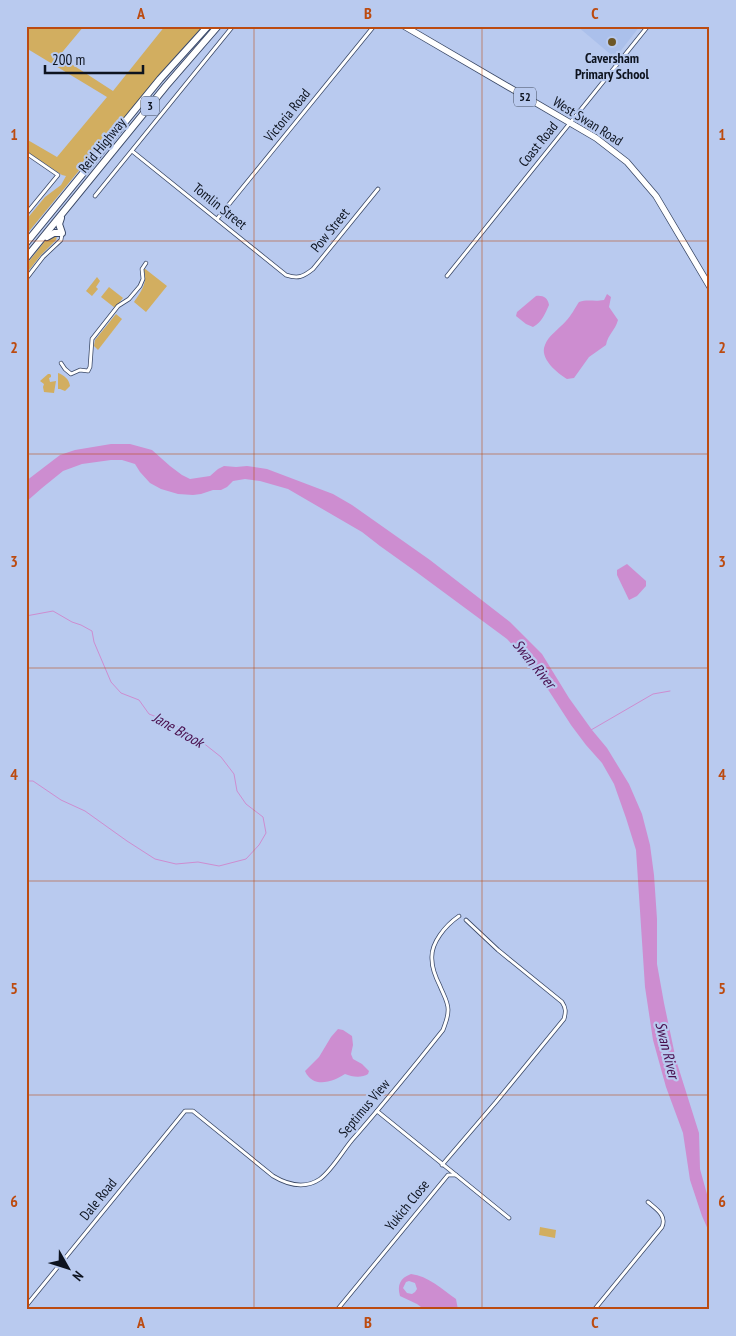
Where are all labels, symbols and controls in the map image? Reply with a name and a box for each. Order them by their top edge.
text: A [136,3,146,23]
text: B [364,3,372,23]
text: C [591,3,599,23]
marker: Caversham Primary School [606,36,618,48]
scale bar [45,42,142,74]
place label: Caversham Primary School [575,49,650,83]
text: 200 m [52,50,85,69]
street label: Victoria Road [259,85,314,146]
road number: 52 [514,88,536,106]
street label: West Swan Road [550,92,626,150]
road number: 3 [141,96,159,115]
street label: Reid Highway [74,113,130,176]
street label: Coast Road [514,118,562,170]
text: 1 [10,124,18,144]
text: 1 [718,124,726,144]
street label: Tomlin Street [189,179,251,233]
street label: Pow Street [307,204,353,256]
text: 2 [10,337,18,357]
text: 2 [718,337,726,357]
text: 3 [10,551,18,571]
text: 3 [718,551,726,571]
water label: Swan River [509,635,561,694]
water label: Jane Brook [149,707,209,753]
text: 4 [10,764,18,784]
text: 4 [718,764,726,784]
text: 5 [10,978,18,998]
text: 5 [718,978,726,998]
water label: Swan River [651,1020,684,1082]
street label: Septimus View [334,1075,394,1141]
street label: Dale Road [76,1174,120,1224]
street label: Yukich Close [381,1176,433,1234]
text: 6 [10,1191,18,1211]
text: 6 [718,1191,726,1211]
north arrow [42,1244,92,1294]
text: N [69,1268,87,1285]
text: A [136,1312,146,1332]
text: B [364,1312,372,1332]
text: C [591,1312,599,1332]

